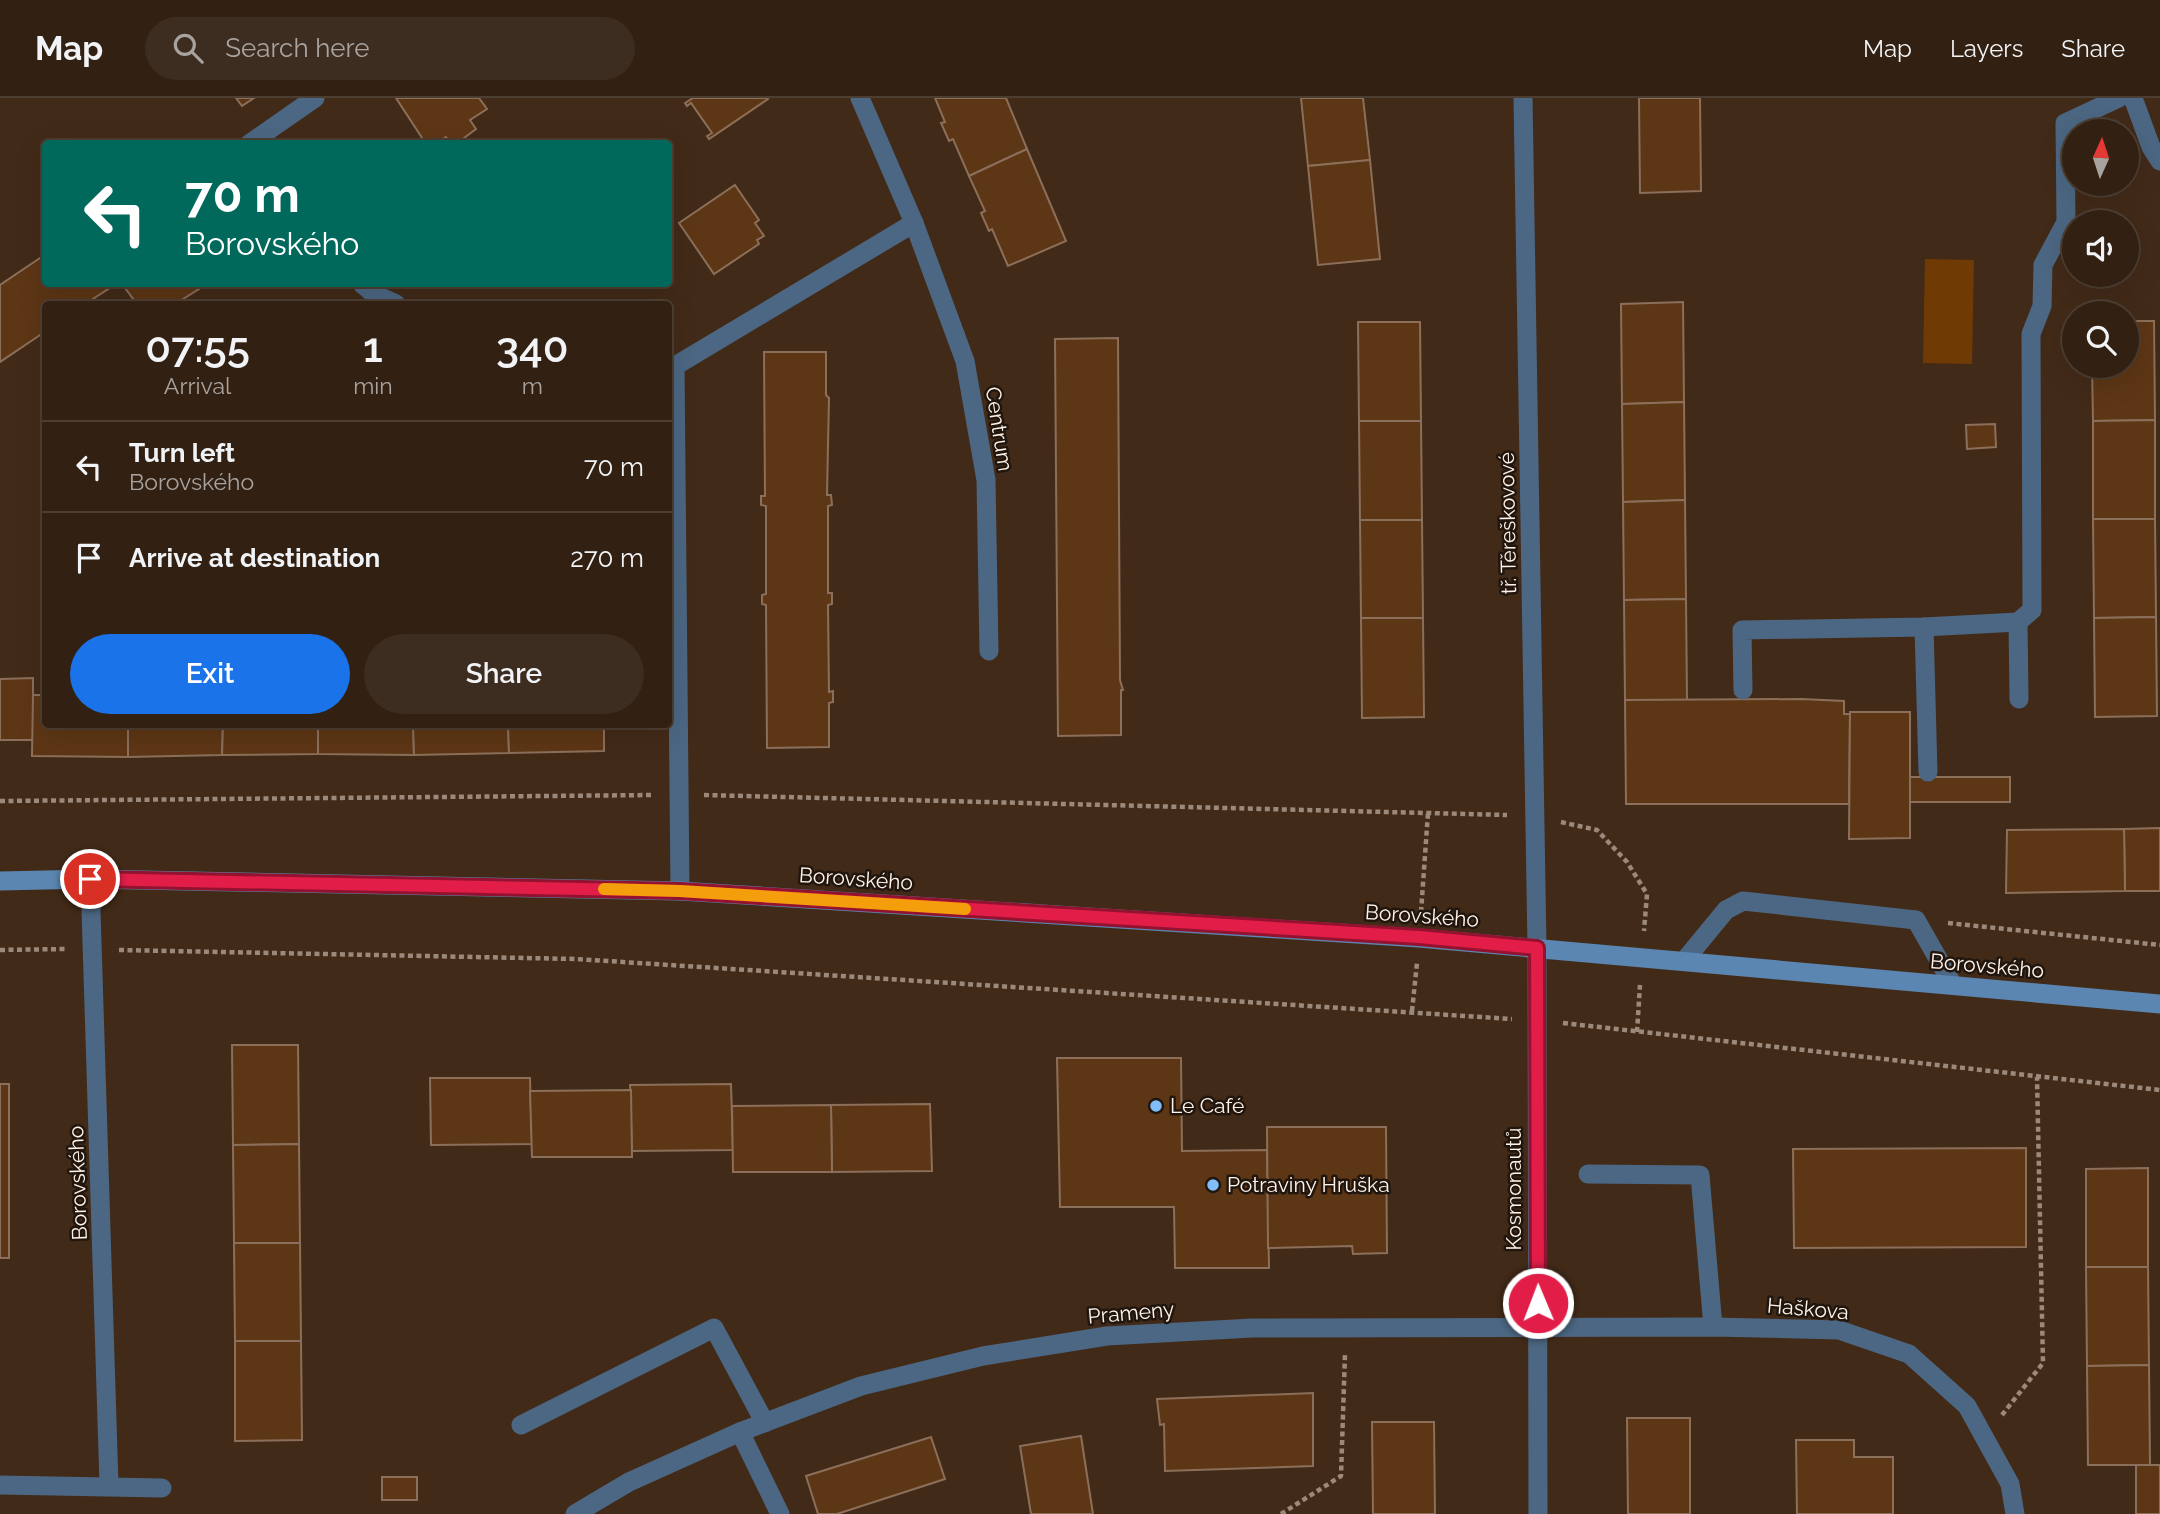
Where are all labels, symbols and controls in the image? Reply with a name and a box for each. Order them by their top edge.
search box [145,17,635,80]
text: Map [35,29,103,68]
icon: search [169,29,207,67]
text: Search here [225,33,370,63]
text: Map [1863,34,1912,63]
text: Layers [1950,34,2023,63]
text: Share [2061,34,2125,63]
north arrow [2062,119,2138,196]
map controls [2062,119,2139,378]
text: 70 m [185,166,300,223]
icon: left [70,168,161,259]
button: sound [2062,210,2139,287]
text: Borovského [185,225,359,262]
button: search [2062,301,2139,378]
text: 07:55 [145,323,250,372]
text: 1 [363,323,383,372]
text: 340 [496,323,569,372]
text: Arrival [164,372,231,399]
text: min [353,372,393,399]
text: m [522,372,543,399]
street label: Centrum [980,385,1018,473]
text: Turn left [129,438,235,468]
icon: left [70,448,108,486]
text: 70 m [584,452,644,482]
street label: tř. Těreškovové [1494,452,1521,594]
text: Borovského [129,468,254,495]
icon: arrive [70,539,108,577]
text: Arrive at destination [129,543,380,573]
text: 270 m [570,543,644,573]
button: Exit [70,634,350,714]
button: Share [364,634,644,714]
pin [60,849,120,909]
icon: arrive [71,860,109,898]
street label: Borovského [798,862,914,895]
street label: Borovského [1364,899,1480,932]
street label: Borovského [1929,948,2045,983]
place label: Le Café [1170,1093,1244,1118]
marker: Le Café [1148,1098,1164,1114]
street label: Borovského [63,1125,92,1241]
street label: Kosmonautů [1501,1128,1526,1250]
place label: Potraviny Hruška [1227,1172,1390,1197]
marker: Potraviny Hruška [1205,1177,1221,1193]
position arrow [1501,1266,1575,1340]
street label: Haškova [1766,1292,1850,1325]
street label: Prameny [1087,1296,1175,1329]

